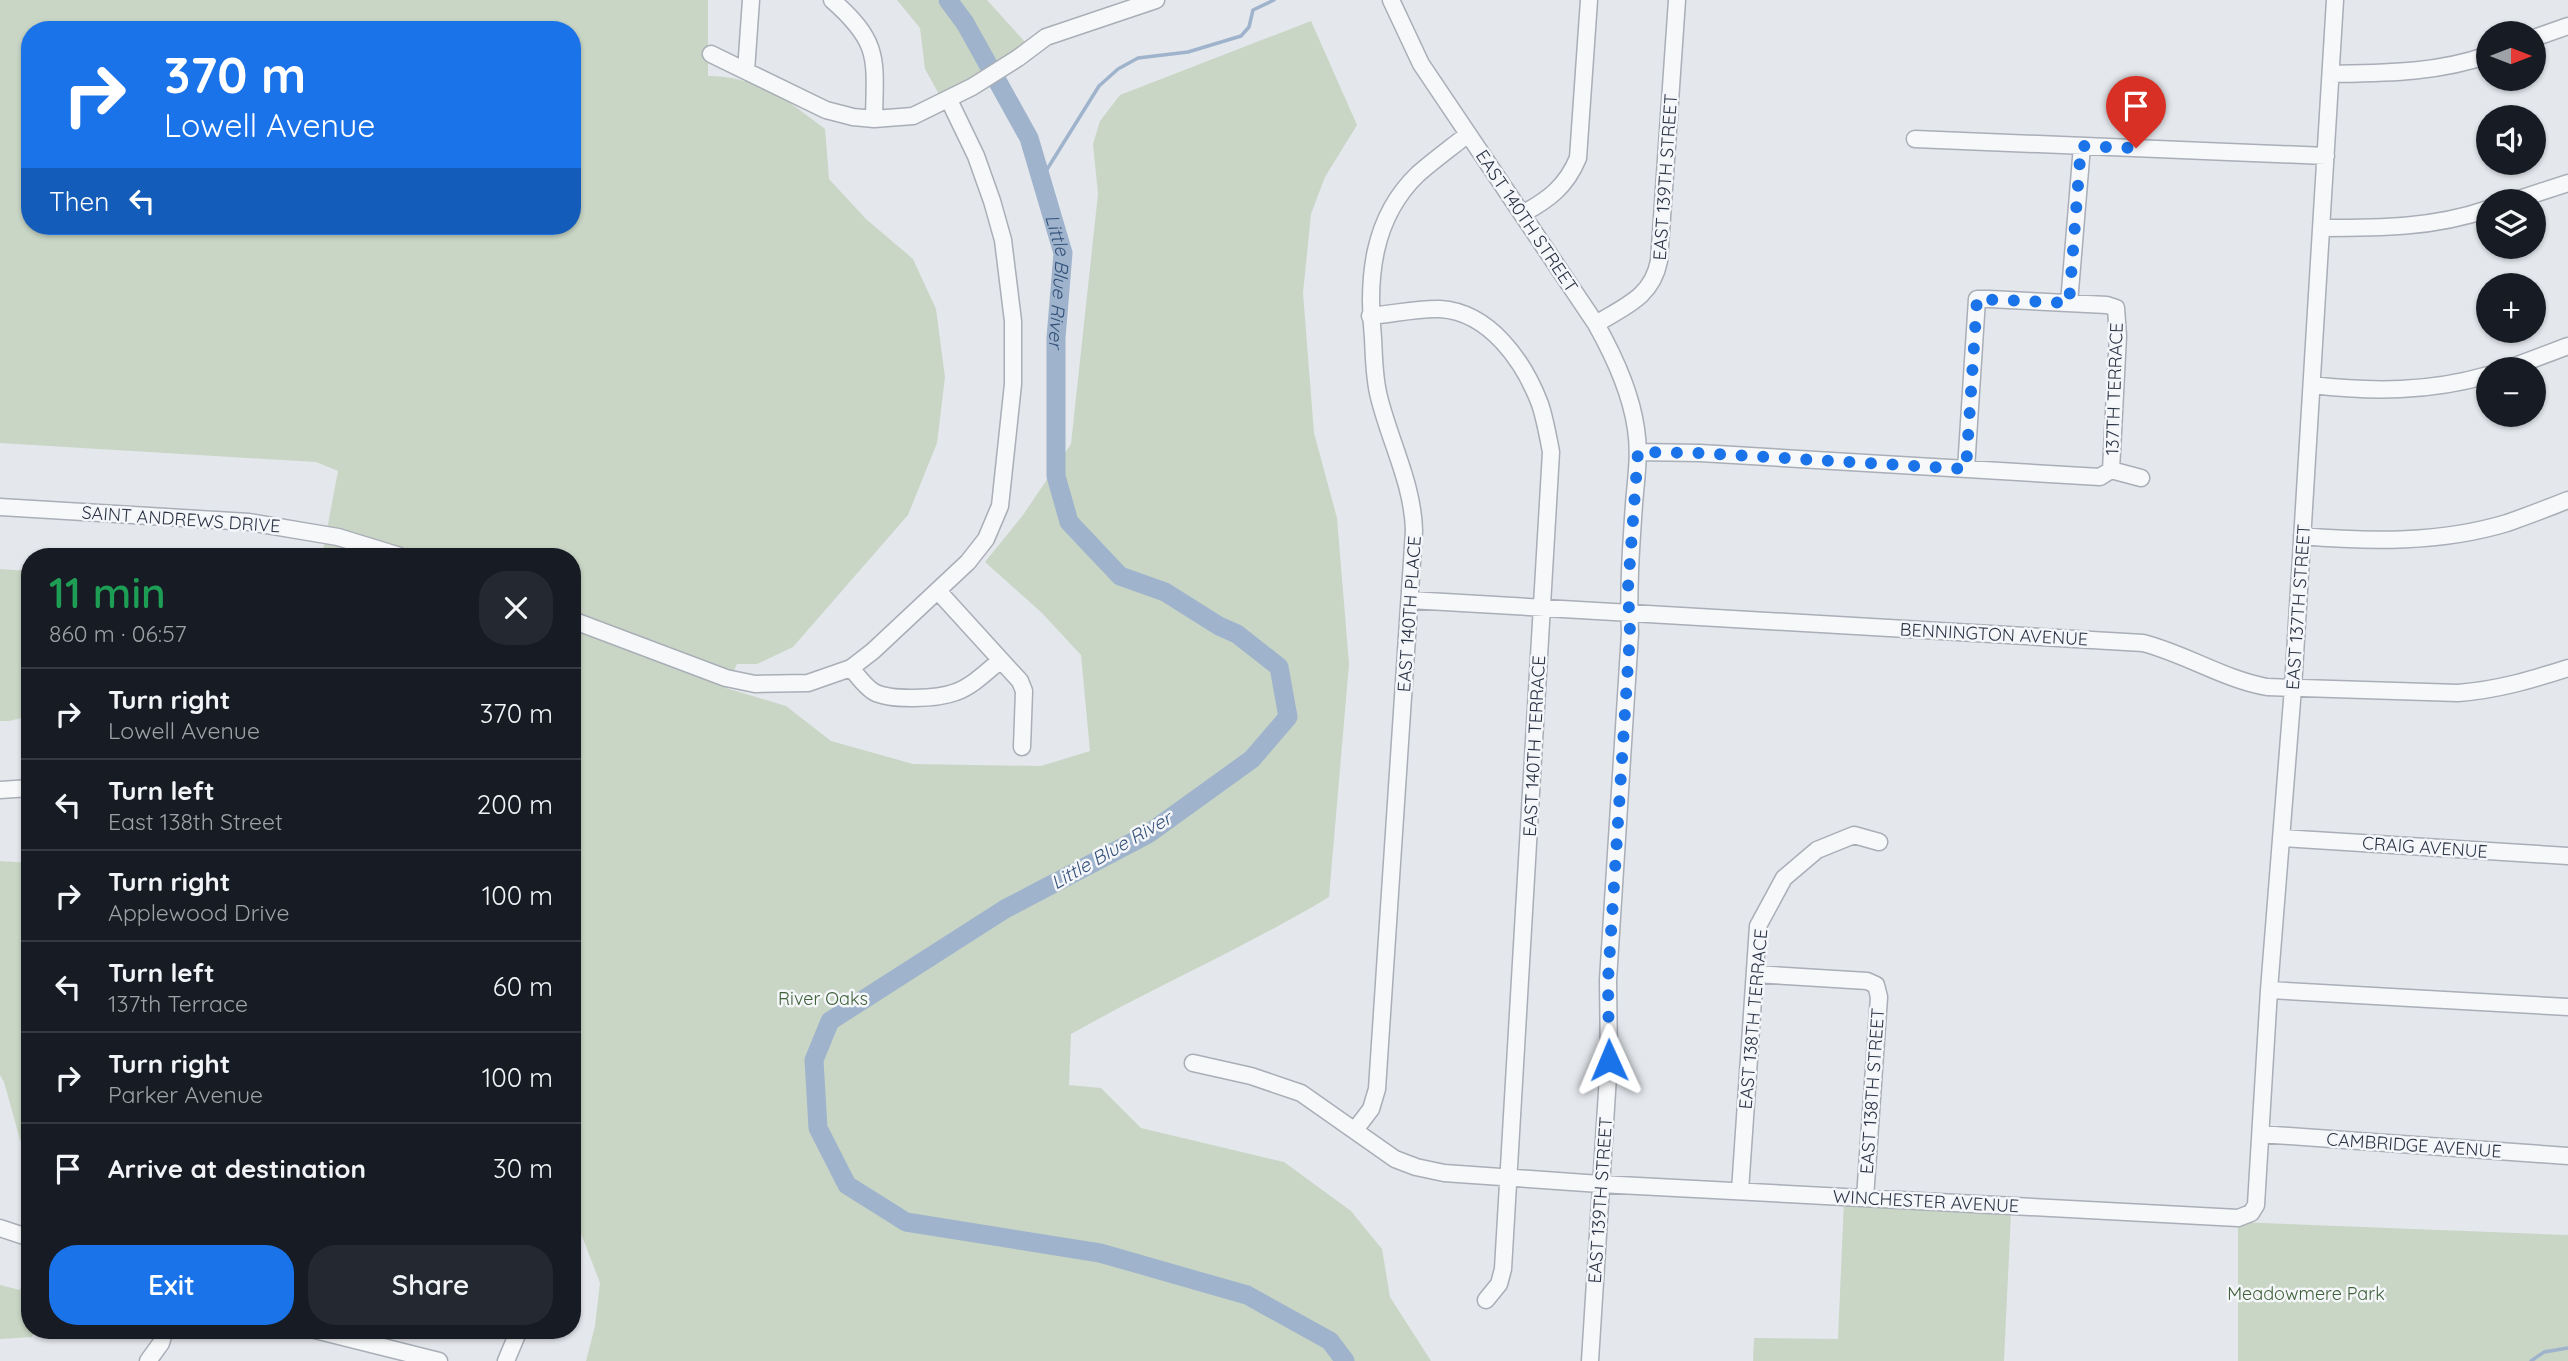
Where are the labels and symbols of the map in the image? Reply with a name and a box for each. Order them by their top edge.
north arrow [2476,21,2546,91]
pin [2106,76,2166,148]
street label: EAST 139TH STREET [1648,93,1682,261]
street label: EAST 140TH STREET [1471,145,1583,297]
water label: Little Blue River [1040,211,1075,351]
street label: 137TH TERRACE [2100,322,2128,456]
street label: SAINT ANDREWS DRIVE [81,501,281,537]
street label: EAST 137TH STREET [2281,523,2315,691]
street label: EAST 140TH PLACE [1392,535,1426,693]
street label: BENNINGTON AVENUE [1899,618,2089,650]
street label: EAST 140TH TERRACE [1518,655,1550,837]
water label: Little Blue River [1046,804,1178,894]
street label: CRAIG AVENUE [2361,831,2489,863]
street label: EAST 138TH TERRACE [1734,928,1772,1110]
park label: River Oaks [778,987,868,1010]
street label: EAST 138TH STREET [1855,1007,1889,1175]
position arrow [1572,1023,1646,1097]
street label: EAST 139TH STREET [1583,1116,1617,1284]
street label: CAMBRIDGE AVENUE [2326,1127,2502,1163]
street label: WINCHESTER AVENUE [1832,1185,2020,1217]
park label: Meadowmere Park [2227,1282,2385,1305]

